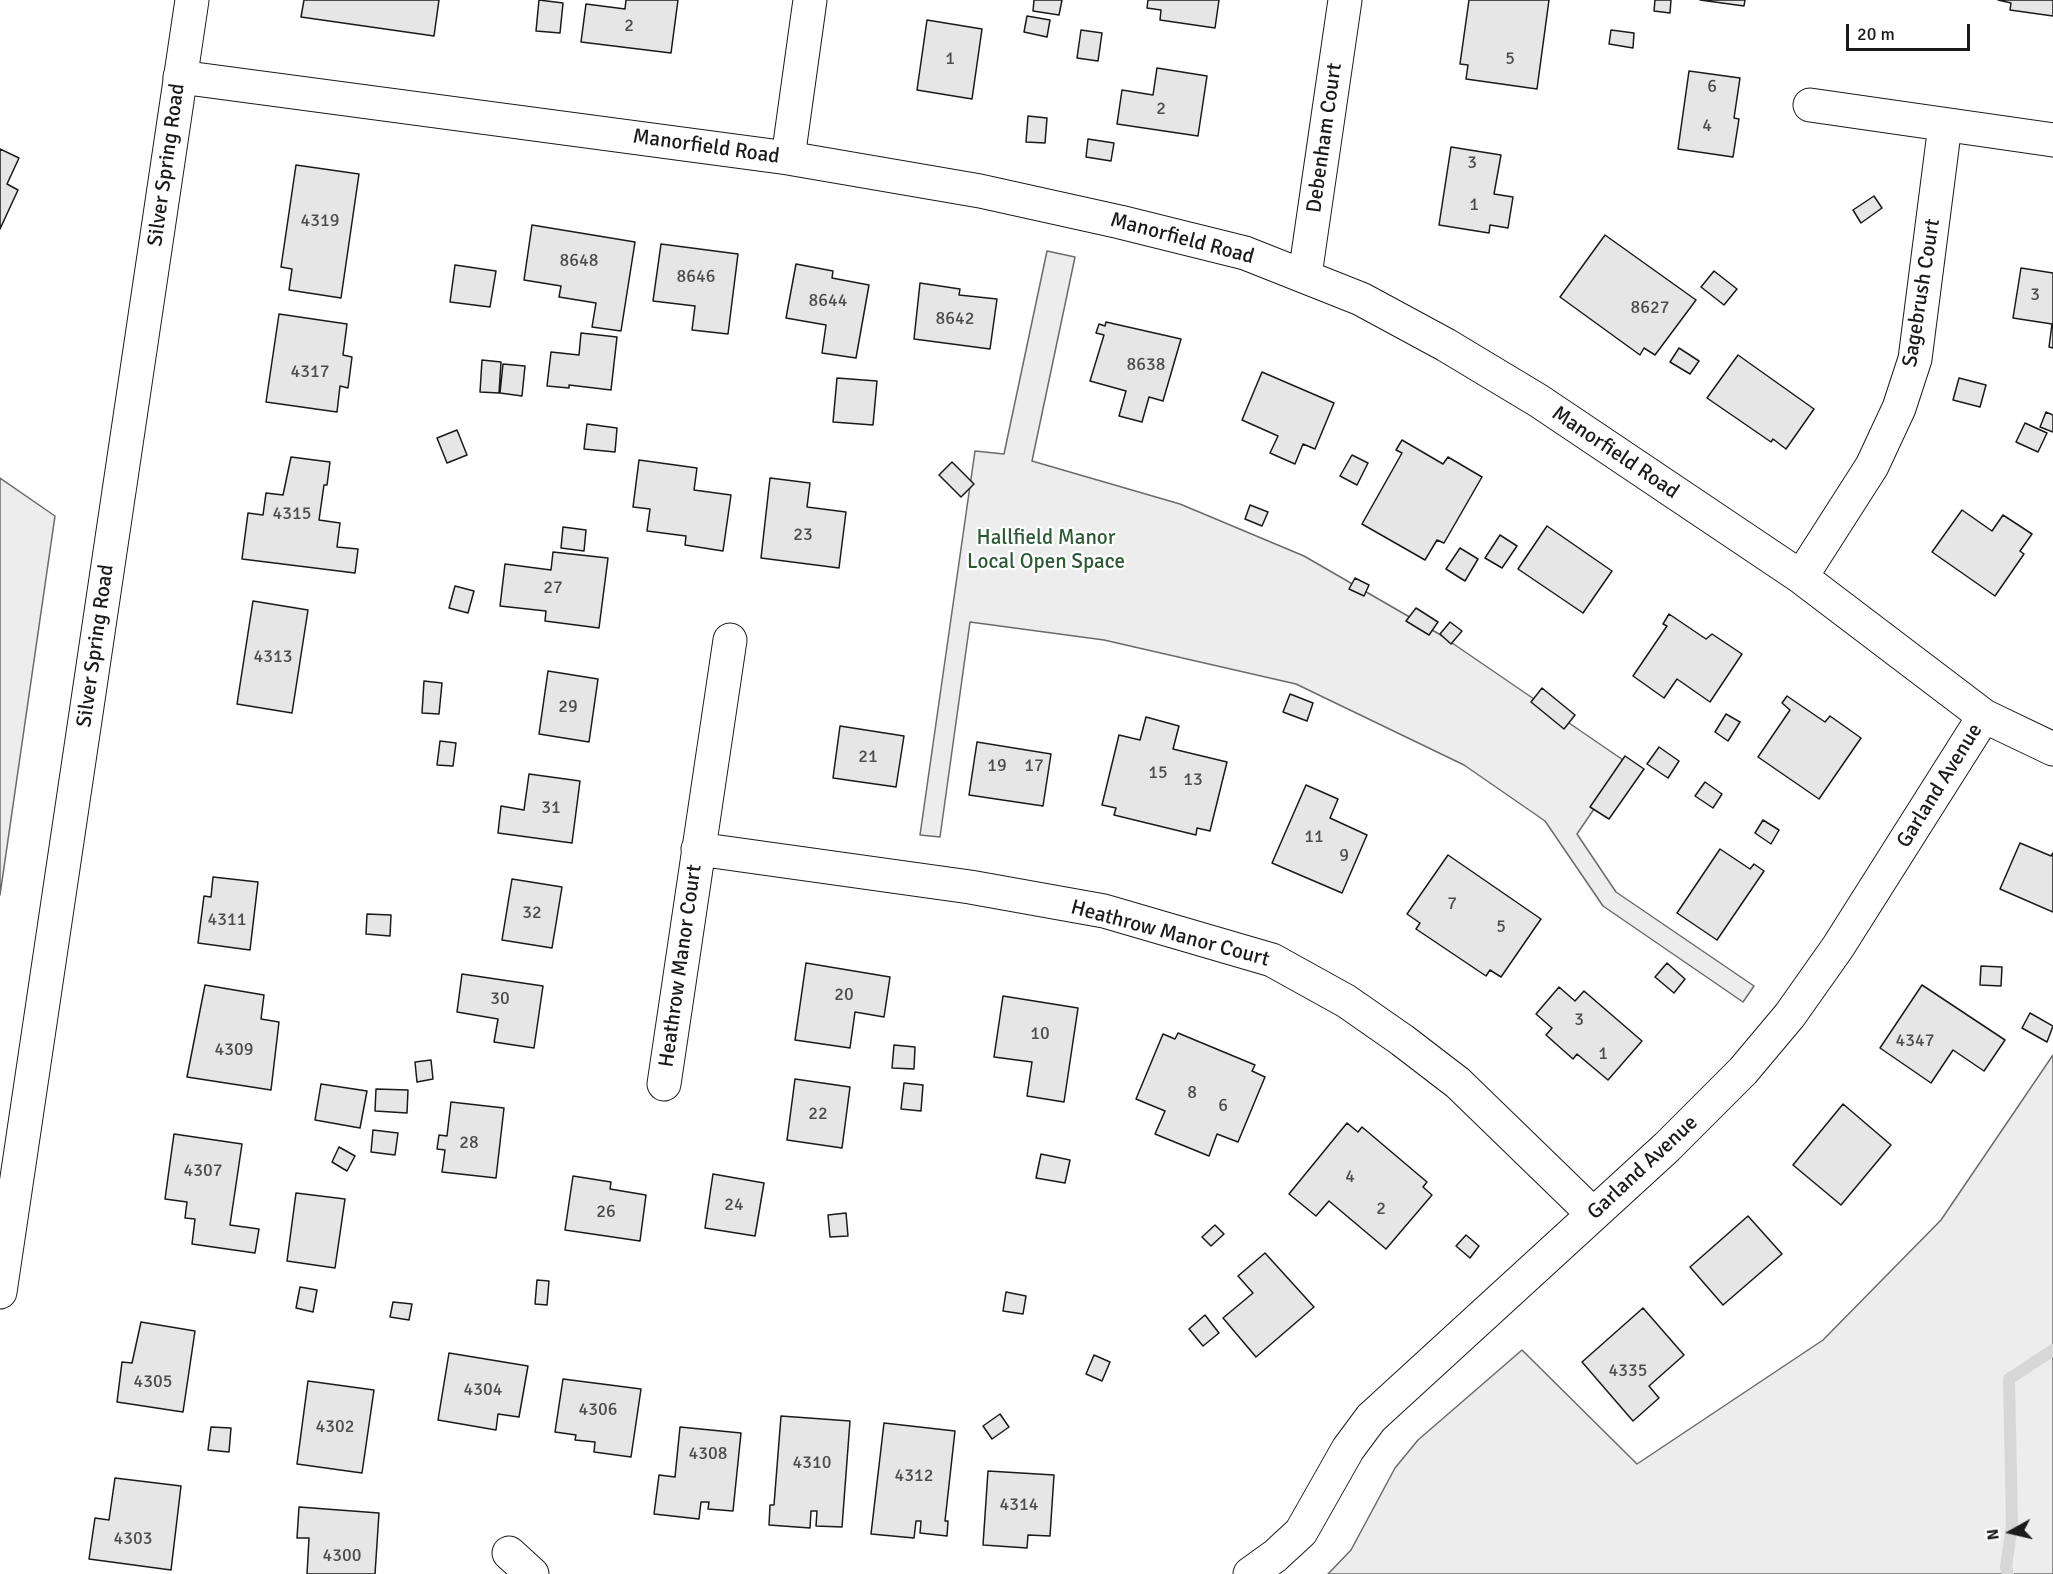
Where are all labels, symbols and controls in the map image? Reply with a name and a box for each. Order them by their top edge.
scale bar [1849,12,1974,50]
house number: 2 [624,15,634,37]
text: 20 m [1857,23,1895,45]
house number: 1 [945,48,955,70]
house number: 5 [1505,48,1515,70]
street label: Debenham Court [1302,61,1348,215]
house number: 6 [1707,76,1717,98]
street label: Silver Spring Road [143,82,191,248]
house number: 2 [1156,98,1166,120]
house number: 4 [1702,115,1712,137]
street label: Manorfield Road [631,124,781,170]
house number: 3 [1467,152,1477,174]
house number: 1 [1469,194,1479,216]
street label: Manorfield Road [1107,208,1257,270]
house number: 4319 [301,210,339,232]
street label: Sagebrush Court [1898,217,1946,369]
house number: 8648 [560,250,598,272]
house number: 8646 [677,266,715,288]
house number: 3 [2030,284,2040,306]
house number: 8644 [809,290,847,312]
house number: 8627 [1631,297,1669,319]
house number: 8642 [936,308,974,330]
house number: 8638 [1127,354,1165,376]
house number: 4317 [291,361,329,383]
street label: Manorfield Road [1547,401,1683,505]
house number: 4315 [273,503,311,525]
house number: 23 [793,524,813,546]
park label: Hallfield Manor Local Open Space [967,525,1125,575]
street label: Silver Spring Road [72,563,120,729]
house number: 27 [543,577,563,599]
house number: 4313 [254,646,292,668]
house number: 29 [558,696,578,718]
street label: Garland Avenue [1892,719,1988,853]
house number: 21 [858,746,878,768]
house number: 19 [987,755,1007,777]
house number: 17 [1024,755,1044,777]
house number: 15 [1148,762,1168,784]
house number: 13 [1183,769,1203,791]
house number: 31 [541,797,561,819]
house number: 11 [1304,826,1324,848]
house number: 9 [1339,845,1349,867]
street label: Heathrow Manor Court [654,863,708,1069]
house number: 7 [1447,893,1457,915]
street label: Heathrow Manor Court [1068,895,1272,973]
house number: 32 [522,902,542,924]
house number: 4311 [208,909,246,931]
house number: 5 [1496,916,1506,938]
house number: 20 [834,984,854,1006]
house number: 30 [490,988,510,1010]
house number: 3 [1574,1009,1584,1031]
house number: 10 [1030,1023,1050,1045]
house number: 4347 [1896,1030,1934,1052]
house number: 4309 [215,1039,253,1061]
house number: 1 [1598,1043,1608,1065]
house number: 8 [1187,1082,1197,1104]
house number: 6 [1218,1095,1228,1117]
house number: 22 [808,1103,828,1125]
street label: Garland Avenue [1583,1110,1703,1226]
house number: 28 [459,1132,479,1154]
house number: 4307 [184,1160,222,1182]
house number: 4 [1345,1166,1355,1188]
house number: 24 [724,1194,744,1216]
house number: 2 [1376,1198,1386,1220]
house number: 26 [596,1201,616,1223]
house number: 4335 [1609,1360,1647,1382]
house number: 4305 [134,1371,172,1393]
house number: 4304 [464,1379,502,1401]
house number: 4306 [579,1399,617,1421]
house number: 4302 [316,1416,354,1438]
house number: 4308 [689,1443,727,1465]
house number: 4310 [793,1452,831,1474]
house number: 4312 [895,1465,933,1487]
house number: 4314 [1000,1494,1038,1516]
north arrow [1981,1502,2041,1562]
house number: 4303 [114,1528,152,1550]
text: N [1982,1528,2004,1541]
house number: 4300 [323,1545,361,1567]

